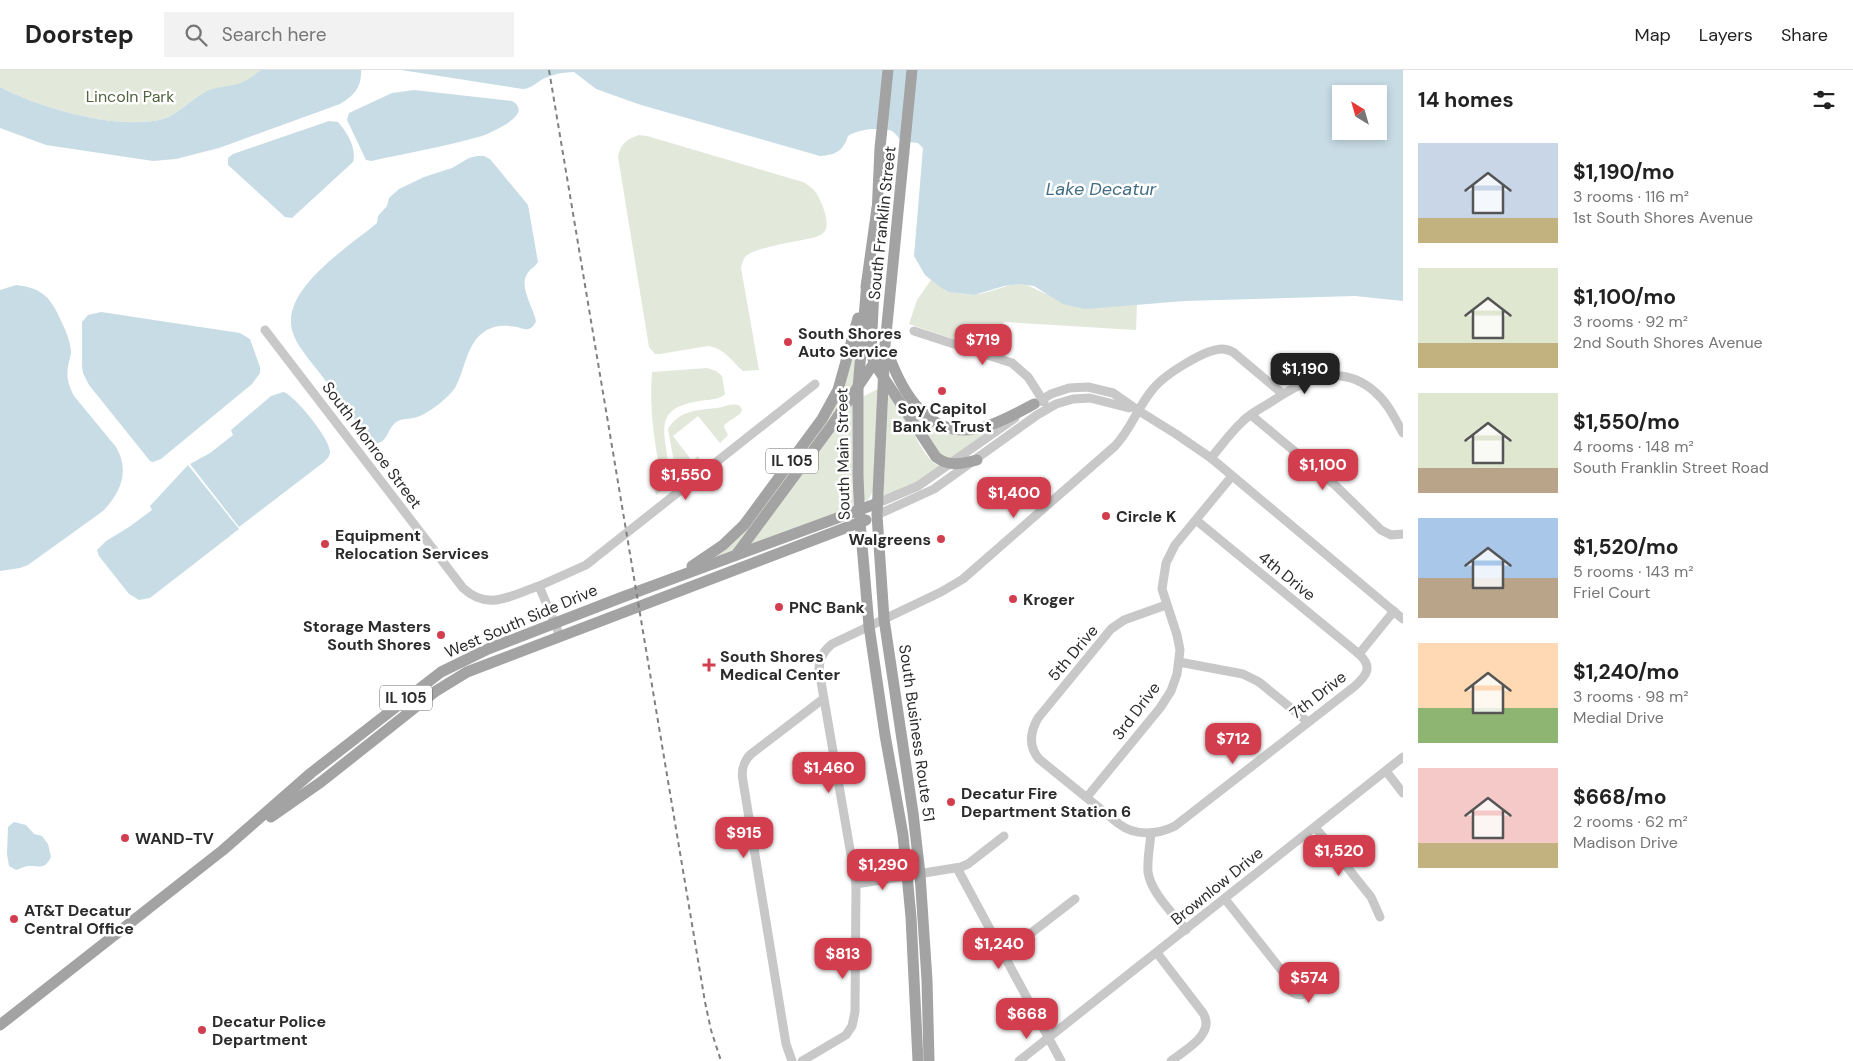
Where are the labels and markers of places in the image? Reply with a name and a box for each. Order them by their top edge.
place label: South Shores Auto Service [798,323,902,362]
pin: $719 [953,324,1013,366]
marker: South Shores Auto Service [782,336,794,348]
pin: $1,190 [1264,352,1346,395]
marker: Soy Capitol Bank & Trust [936,385,948,397]
place label: Soy Capitol Bank & Trust [892,398,992,437]
pin: $1,100 [1282,448,1364,491]
pin: $1,550 [645,458,727,501]
pin: $1,400 [973,476,1055,519]
place label: Circle K [1116,506,1177,527]
marker: Circle K [1100,510,1112,522]
place label: Equipment Relocation Services [335,525,489,564]
place label: Walgreens [848,529,931,550]
marker: Walgreens [935,533,947,545]
marker: Equipment Relocation Services [319,538,331,550]
place label: Kroger [1023,589,1075,610]
marker: Kroger [1007,593,1019,605]
place label: PNC Bank [789,597,866,618]
marker: PNC Bank [773,601,785,613]
place label: Storage Masters South Shores [303,616,431,655]
marker: Storage Masters South Shores [435,629,447,641]
place label: South Shores Medical Center [720,646,840,685]
marker: South Shores Medical Center [702,658,716,672]
pin: $712 [1203,722,1263,765]
pin: $1,460 [788,752,870,794]
place label: Decatur Fire Department Station 6 [961,783,1131,822]
marker: Decatur Fire Department Station 6 [945,796,957,808]
pin: $915 [714,816,774,859]
place label: WAND-TV [135,828,214,849]
marker: WAND-TV [119,832,131,844]
pin: $1,520 [1298,834,1380,877]
pin: $1,290 [842,848,924,891]
place label: AT&T Decatur Central Office [24,900,134,939]
marker: AT&T Decatur Central Office [8,913,20,925]
pin: $1,240 [958,928,1040,970]
pin: $813 [813,938,873,980]
pin: $574 [1279,962,1339,1004]
pin: $668 [997,998,1057,1040]
place label: Decatur Police Department [212,1011,326,1050]
marker: Decatur Police Department [196,1024,208,1036]

